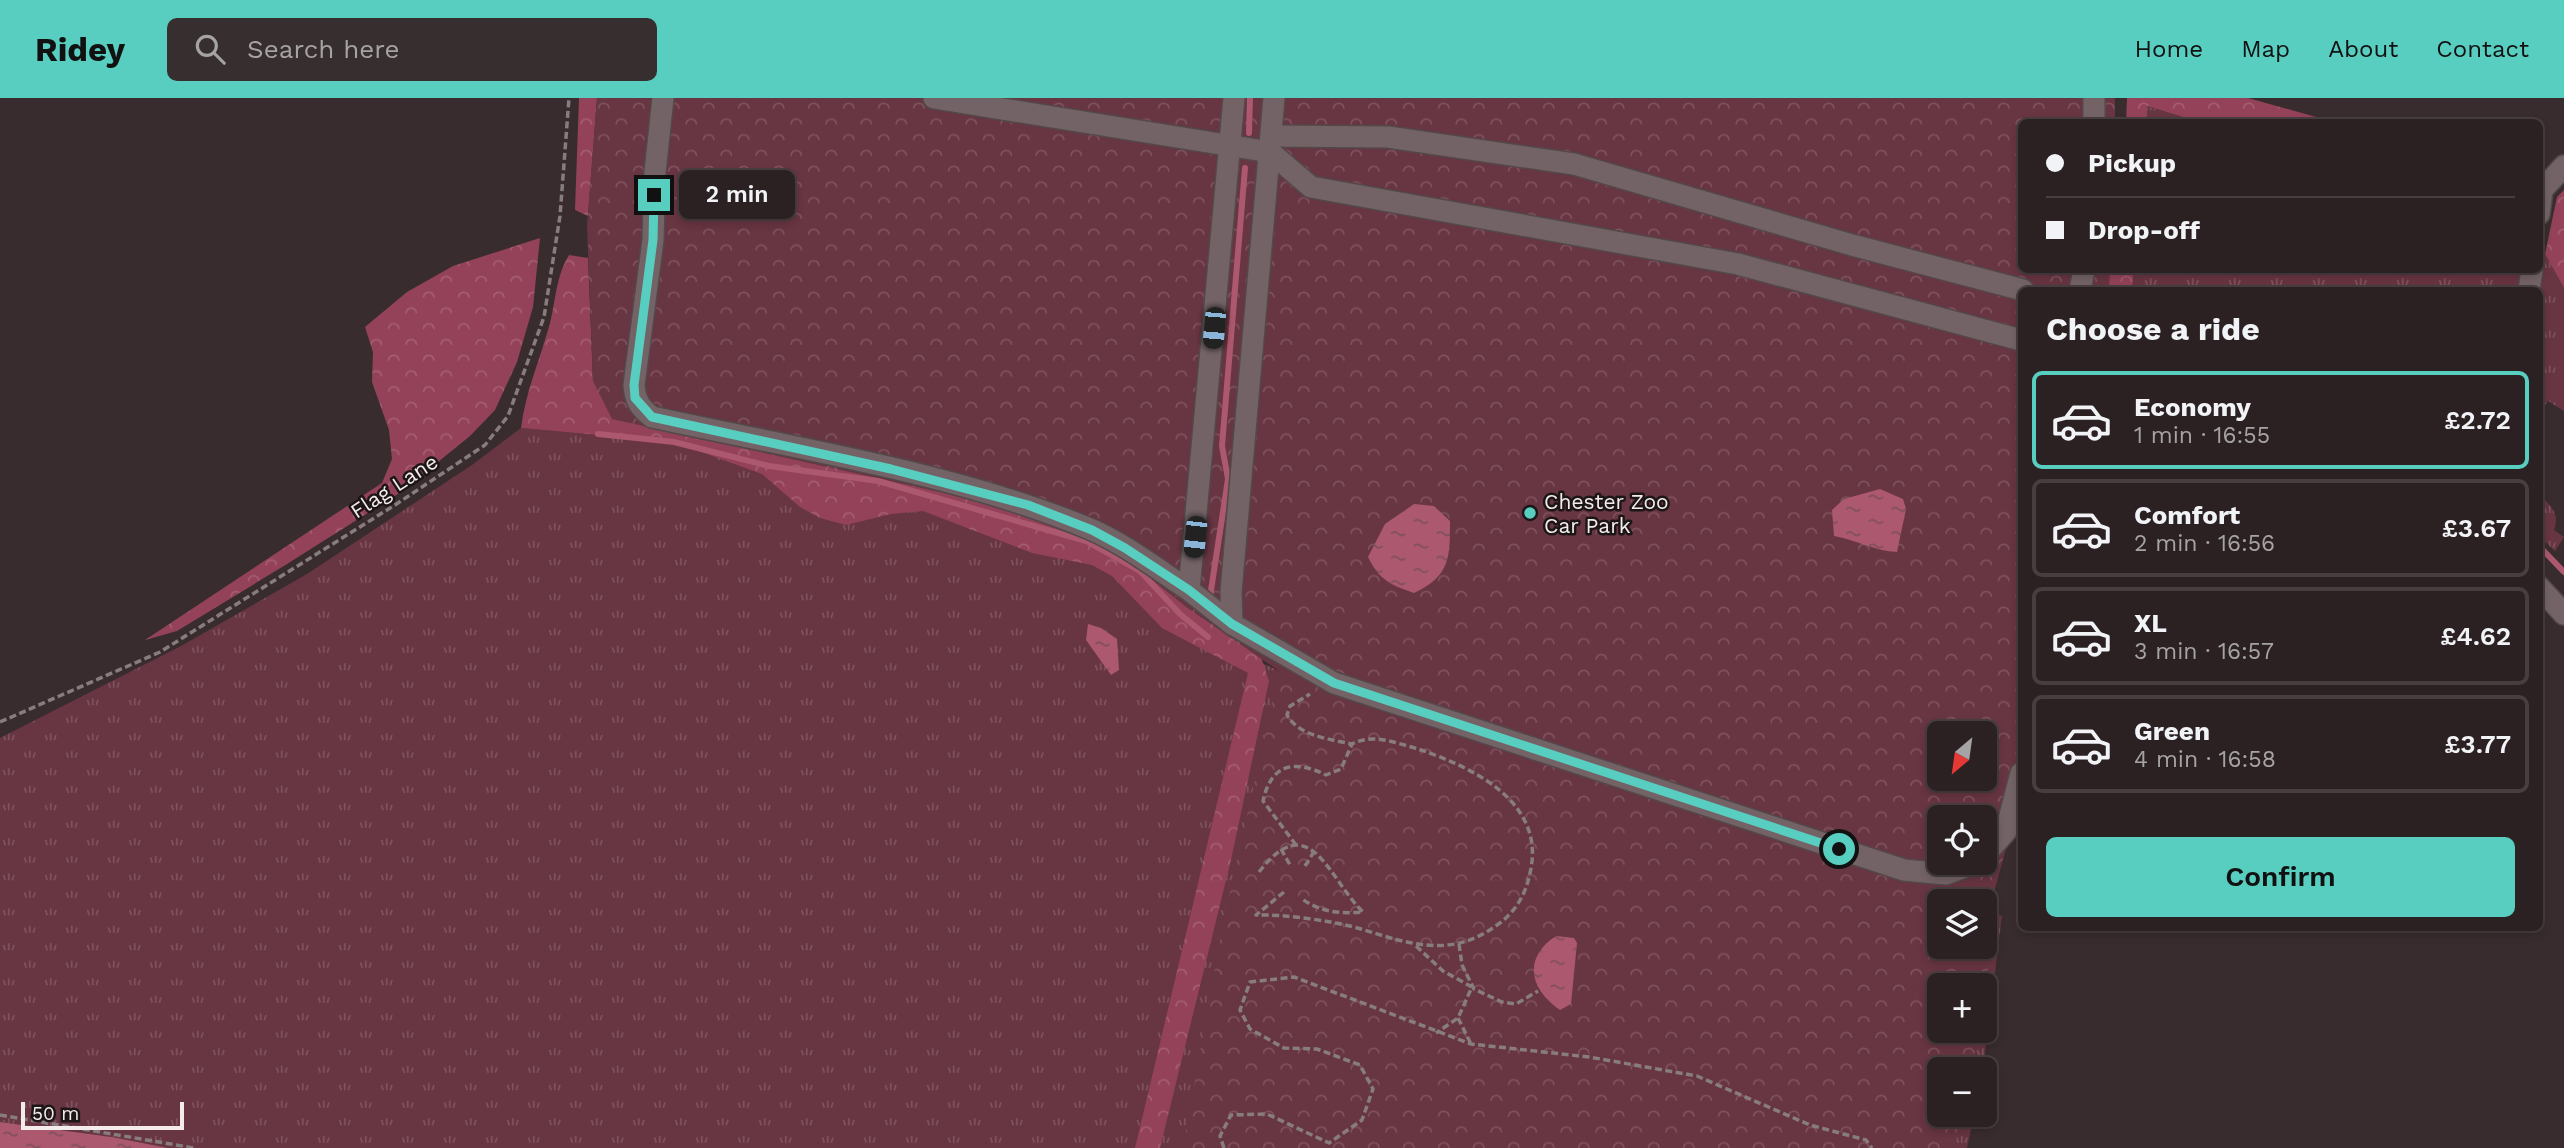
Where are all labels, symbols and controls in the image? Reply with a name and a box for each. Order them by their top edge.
search box [167,18,657,81]
text: Ridey [35,30,125,69]
icon: search [191,30,229,68]
text: Search here [247,34,399,64]
text: Home [2135,35,2203,63]
text: Map [2241,35,2290,63]
text: About [2328,35,2398,63]
text: Contact [2436,35,2529,63]
text: Pickup [2088,148,2176,178]
callout: 2 min [678,170,794,220]
route end [638,179,670,211]
text: 2 min [705,181,769,208]
text: Drop-off [2088,215,2200,245]
car [1202,306,1227,350]
text: Choose a ride [2046,310,2260,348]
icon: car [2050,389,2113,452]
text: Economy [2134,392,2251,422]
text: £2.72 [2444,405,2511,435]
text: 1 min · 16:55 [2134,422,2270,449]
street label: Flag Lane [346,449,442,523]
place label: Chester Zoo Car Park [1544,489,1669,538]
icon: car [2050,497,2113,560]
text: Comfort [2134,500,2240,530]
marker: Chester Zoo Car Park [1522,505,1538,521]
text: £3.67 [2442,513,2511,543]
car [1183,515,1208,559]
text: 2 min · 16:56 [2134,530,2275,557]
icon: car [2050,605,2113,668]
text: XL [2134,608,2167,638]
text: £4.62 [2440,621,2511,651]
text: 3 min · 16:57 [2134,638,2274,665]
icon: car [2050,713,2113,776]
text: Green [2134,716,2210,746]
north arrow [1927,721,1997,791]
map controls [1927,721,1997,1127]
text: £3.77 [2444,729,2511,759]
text: 4 min · 16:58 [2134,746,2276,773]
button: locate [1927,805,1997,875]
route start [1823,833,1855,865]
button: Confirm [2046,837,2515,917]
button: layers [1927,889,1997,959]
button: + [1927,973,1997,1043]
button: − [1927,1057,1997,1127]
scale bar [21,1099,184,1131]
text: 50 m [32,1102,79,1125]

